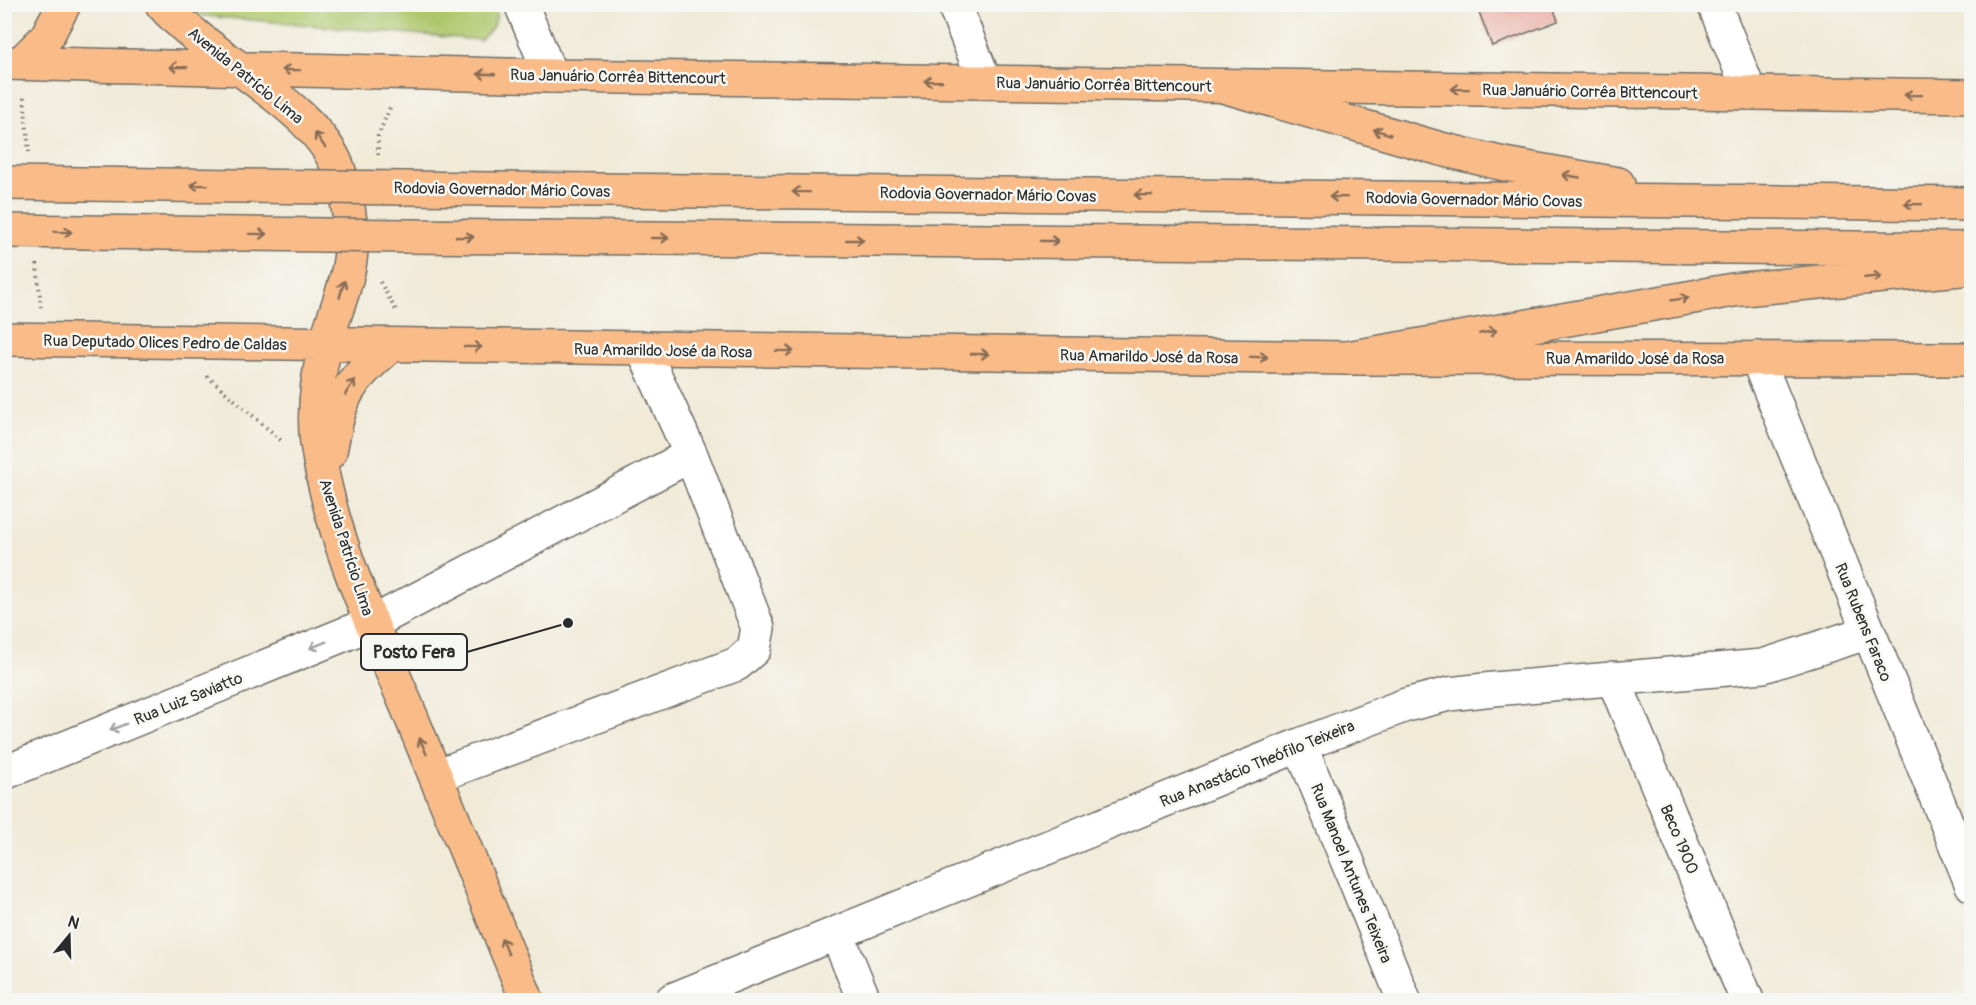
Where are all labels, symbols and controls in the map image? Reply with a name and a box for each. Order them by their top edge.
street label: Avenida Patrício Lima [184,23,307,128]
one-way arrow [168,61,188,73]
one-way arrow [282,64,302,75]
street label: Rua Januário Corrêa Bittencourt [510,65,727,89]
one-way arrow [477,68,497,79]
street label: Rua Januário Corrêa Bittencourt [996,73,1213,97]
one-way arrow [924,75,944,87]
street label: Rua Januário Corrêa Bittencourt [1482,80,1699,104]
one-way arrow [1451,83,1471,95]
one-way arrow [1904,89,1924,101]
one-way arrow [1373,125,1392,137]
one-way arrow [314,132,326,148]
one-way arrow [1562,170,1582,181]
street label: Rodovia Governador Mário Covas [394,178,610,202]
one-way arrow [189,180,209,191]
street label: Rodovia Governador Mário Covas [880,183,1096,207]
one-way arrow [792,186,812,198]
street label: Rodovia Governador Mário Covas [1366,188,1582,212]
one-way arrow [1134,189,1154,201]
one-way arrow [1329,191,1349,203]
one-way arrow [1904,198,1924,209]
one-way arrow [52,226,72,238]
one-way arrow [247,228,267,240]
one-way arrow [454,231,474,242]
one-way arrow [649,232,669,244]
one-way arrow [844,234,864,246]
one-way arrow [1039,235,1059,247]
one-way arrow [1863,271,1883,282]
one-way arrow [337,280,349,299]
one-way arrow [1669,293,1689,304]
one-way arrow [1477,326,1497,337]
street label: Rua Deputado Olices Pedro de Caldas [43,331,287,355]
street label: Rua Amarildo José da Rosa [574,339,752,363]
one-way arrow [463,341,483,353]
one-way arrow [775,345,795,357]
street label: Rua Amarildo José da Rosa [1060,345,1238,369]
one-way arrow [970,348,989,359]
street label: Rua Amarildo José da Rosa [1546,349,1724,369]
one-way arrow [1248,351,1268,363]
one-way arrow [344,379,356,396]
street label: Avenida Patrício Lima [314,476,378,618]
street label: Rua Rubens Faraco [1830,560,1896,685]
callout: Posto Fera [361,634,467,670]
one-way arrow [309,640,327,651]
text: Posto Fera [373,641,456,664]
street label: Rua Luiz Saviatto [131,668,246,730]
street label: Rua Anastácio Theófilo Teixeira [1157,716,1358,812]
one-way arrow [109,722,127,733]
one-way arrow [417,738,428,756]
street label: Rua Manoel Antunes Teixeira [1306,781,1396,966]
street label: Beco 1900 [1656,802,1703,877]
north arrow [39,906,99,966]
text: N [65,912,82,934]
one-way arrow [499,938,510,956]

